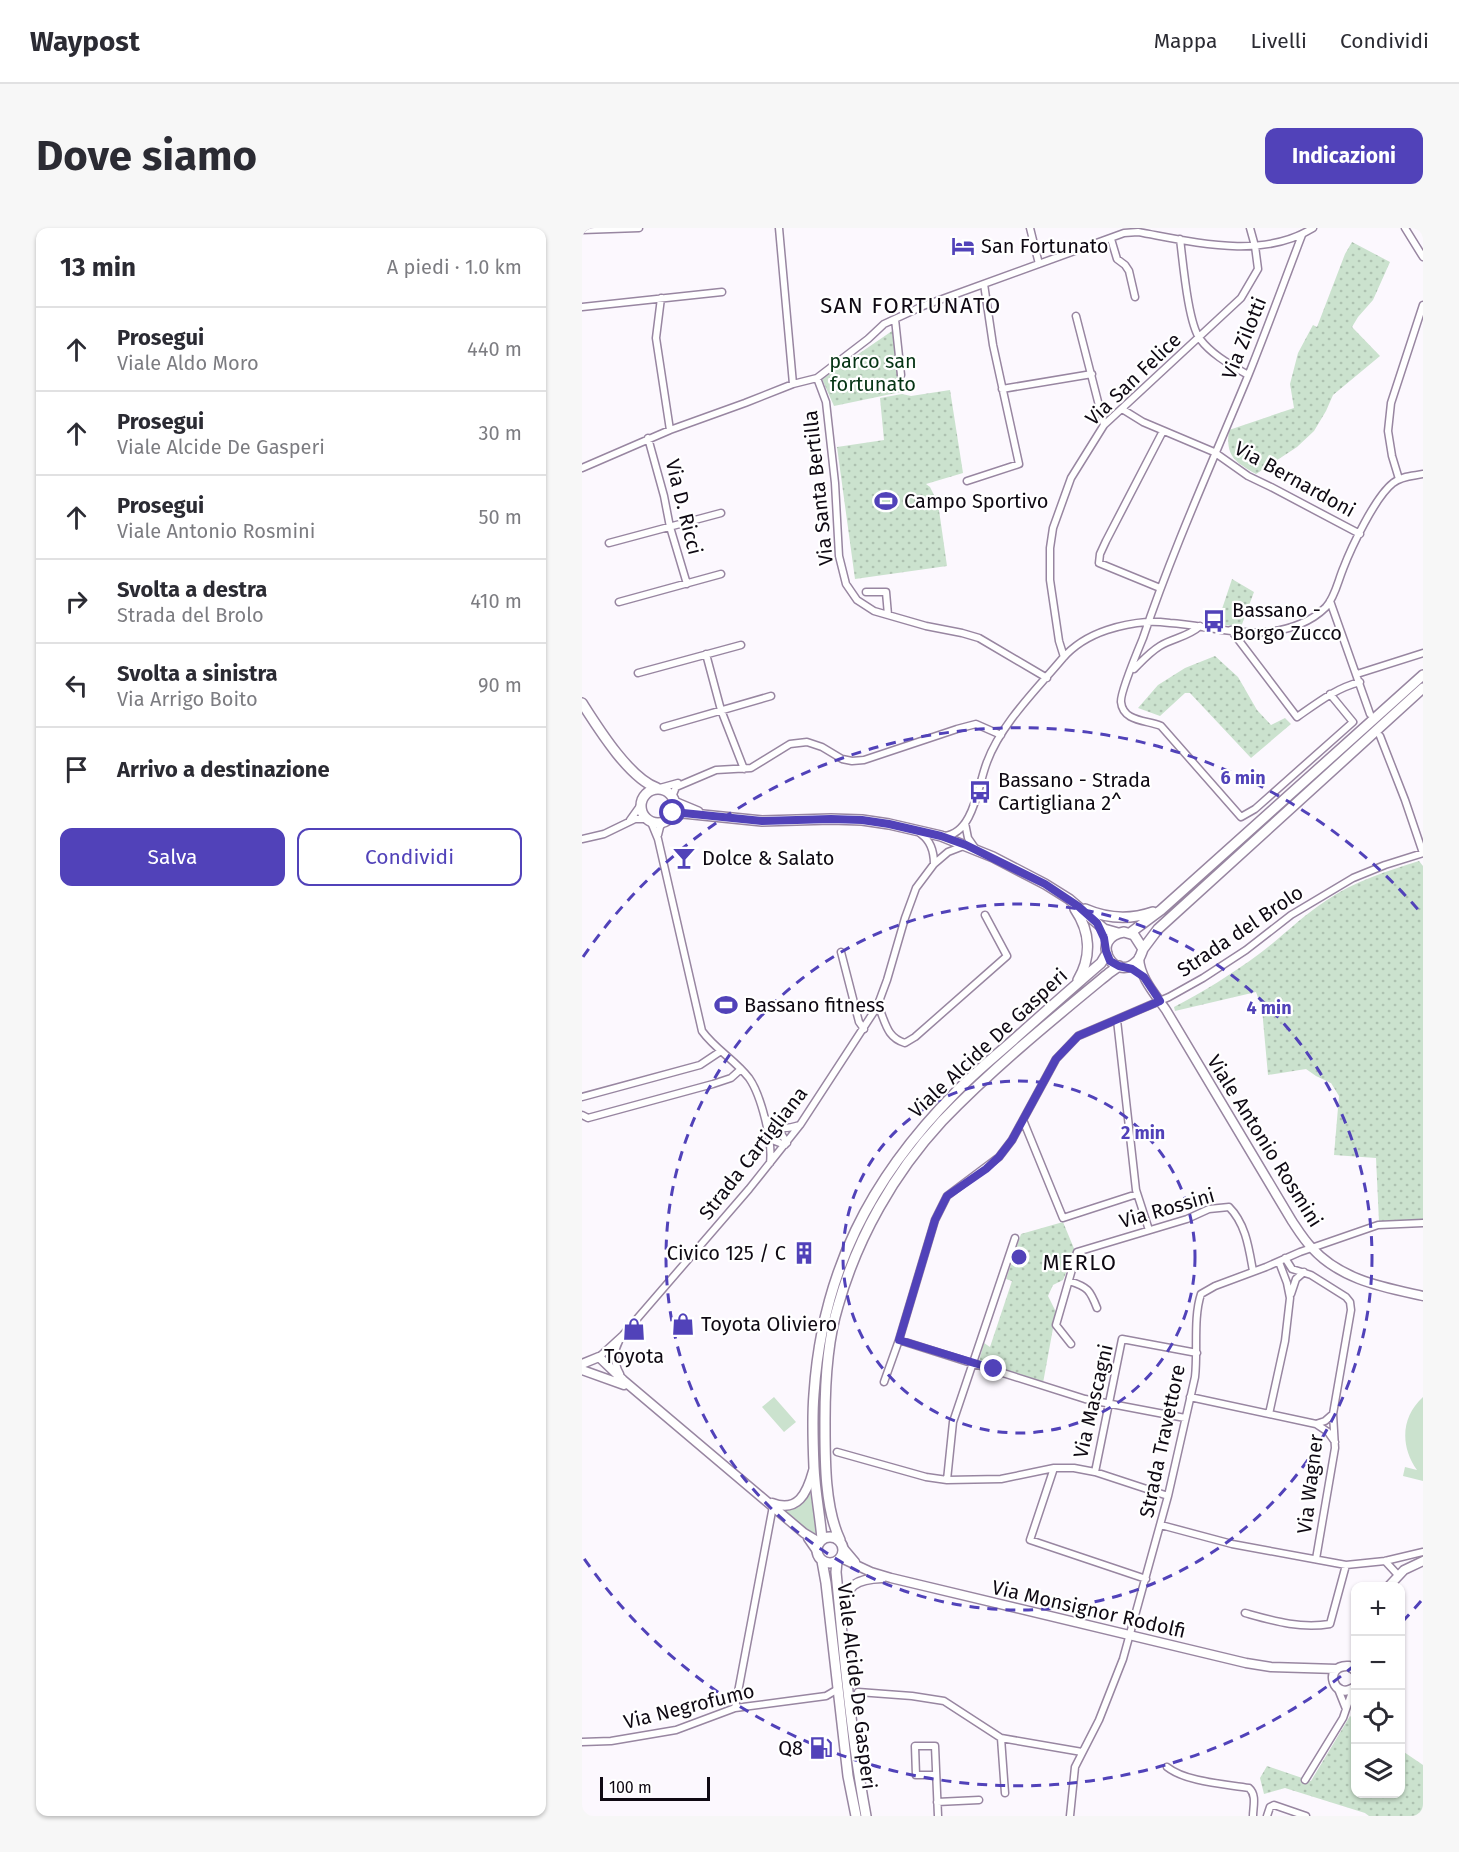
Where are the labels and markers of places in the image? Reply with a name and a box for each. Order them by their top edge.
hotel icon: San Fortunato [950,233,976,259]
place label: San Fortunato [981,234,1108,258]
sports icon: Campo Sportivo [873,488,899,514]
place label: Campo Sportivo [904,489,1048,513]
place label: Bassano - Borgo Zucco [1232,598,1342,645]
bus stop icon: Bassano - Borgo Zucco [1201,608,1227,634]
place label: Bassano - Strada Cartigliana 2^ [998,768,1151,815]
bus stop icon: Bassano - Strada Cartigliana 2^ [967,779,993,805]
bar icon: Dolce & Salato [671,845,697,871]
place label: Dolce & Salato [702,846,834,870]
sports icon: Bassano fitness [713,992,739,1018]
place label: Bassano fitness [744,993,885,1017]
building icon: Civico 125 / C [791,1240,817,1266]
place label: Civico 125 / C [667,1241,786,1265]
centre of rings [1009,1247,1029,1267]
shop icon: Toyota Oliviero [670,1311,696,1337]
place label: Toyota Oliviero [701,1312,837,1336]
shop icon: Toyota [621,1316,647,1342]
place label: Toyota [604,1344,664,1368]
fuel station icon: Q8 [808,1735,834,1761]
place label: Q8 [778,1736,803,1760]

